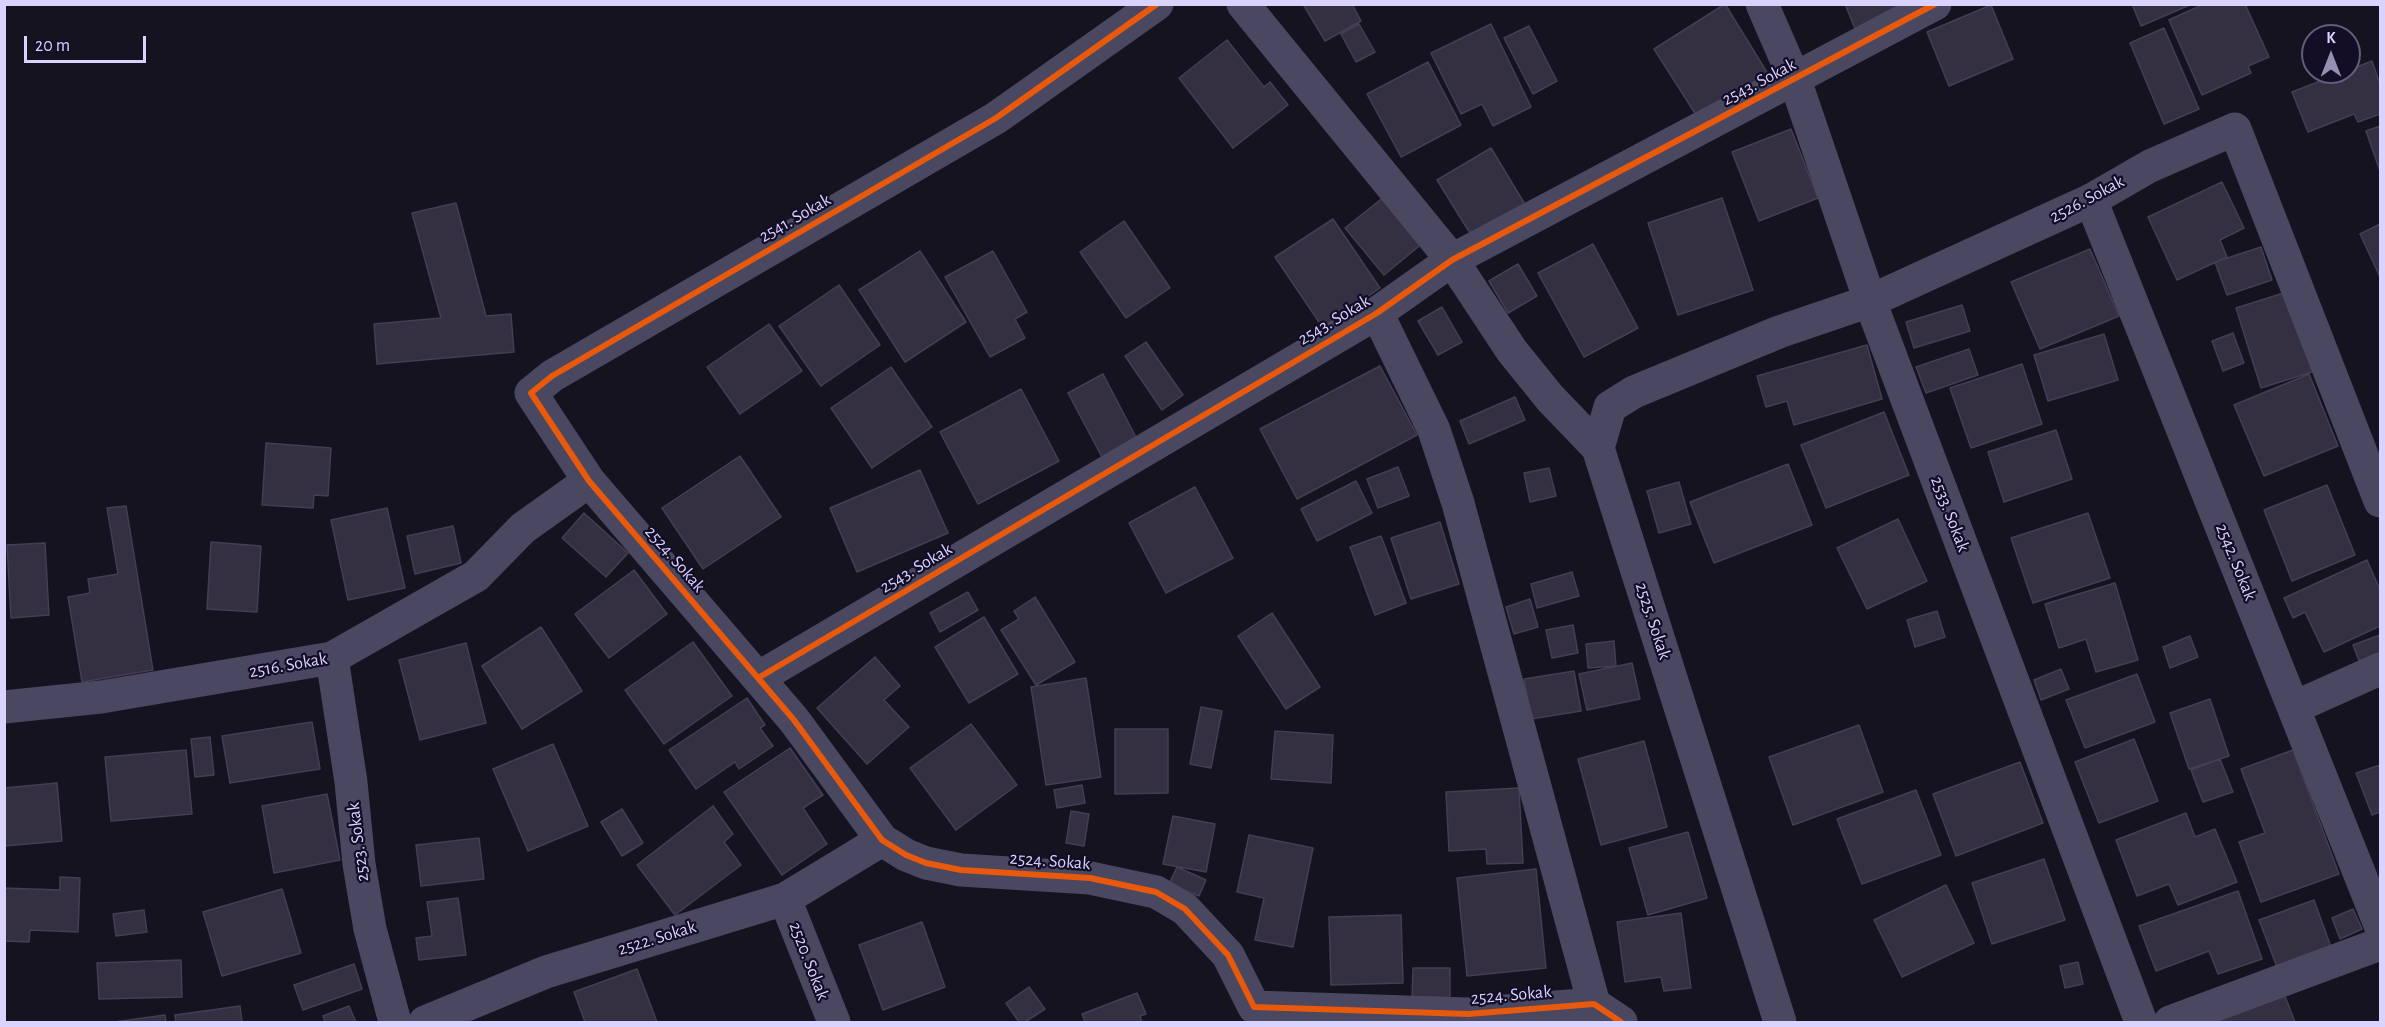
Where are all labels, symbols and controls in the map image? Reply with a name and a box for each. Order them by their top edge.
scale bar [27,24,148,62]
north arrow [2301,24,2361,84]
text: K [2326,30,2336,46]
text: 20 m [35,37,70,55]
street label: 2543. Sokak [1719,54,1799,110]
street label: 2526. Sokak [2046,170,2128,228]
street label: 2541. Sokak [755,189,835,247]
street label: 2543. Sokak [1294,290,1374,350]
street label: 2533. Sokak [1926,473,1974,555]
street label: 2542. Sokak [2211,520,2261,604]
street label: 2524. Sokak [640,521,710,597]
street label: 2543. Sokak [876,538,956,598]
street label: 2525. Sokak [1630,580,1676,662]
street label: 2516. Sokak [247,648,329,682]
street label: 2523. Sokak [342,801,374,883]
street label: 2524. Sokak [1009,847,1091,875]
street label: 2522. Sokak [615,916,699,960]
street label: 2520. Sokak [784,919,834,1003]
street label: 2524. Sokak [1470,981,1552,1009]

